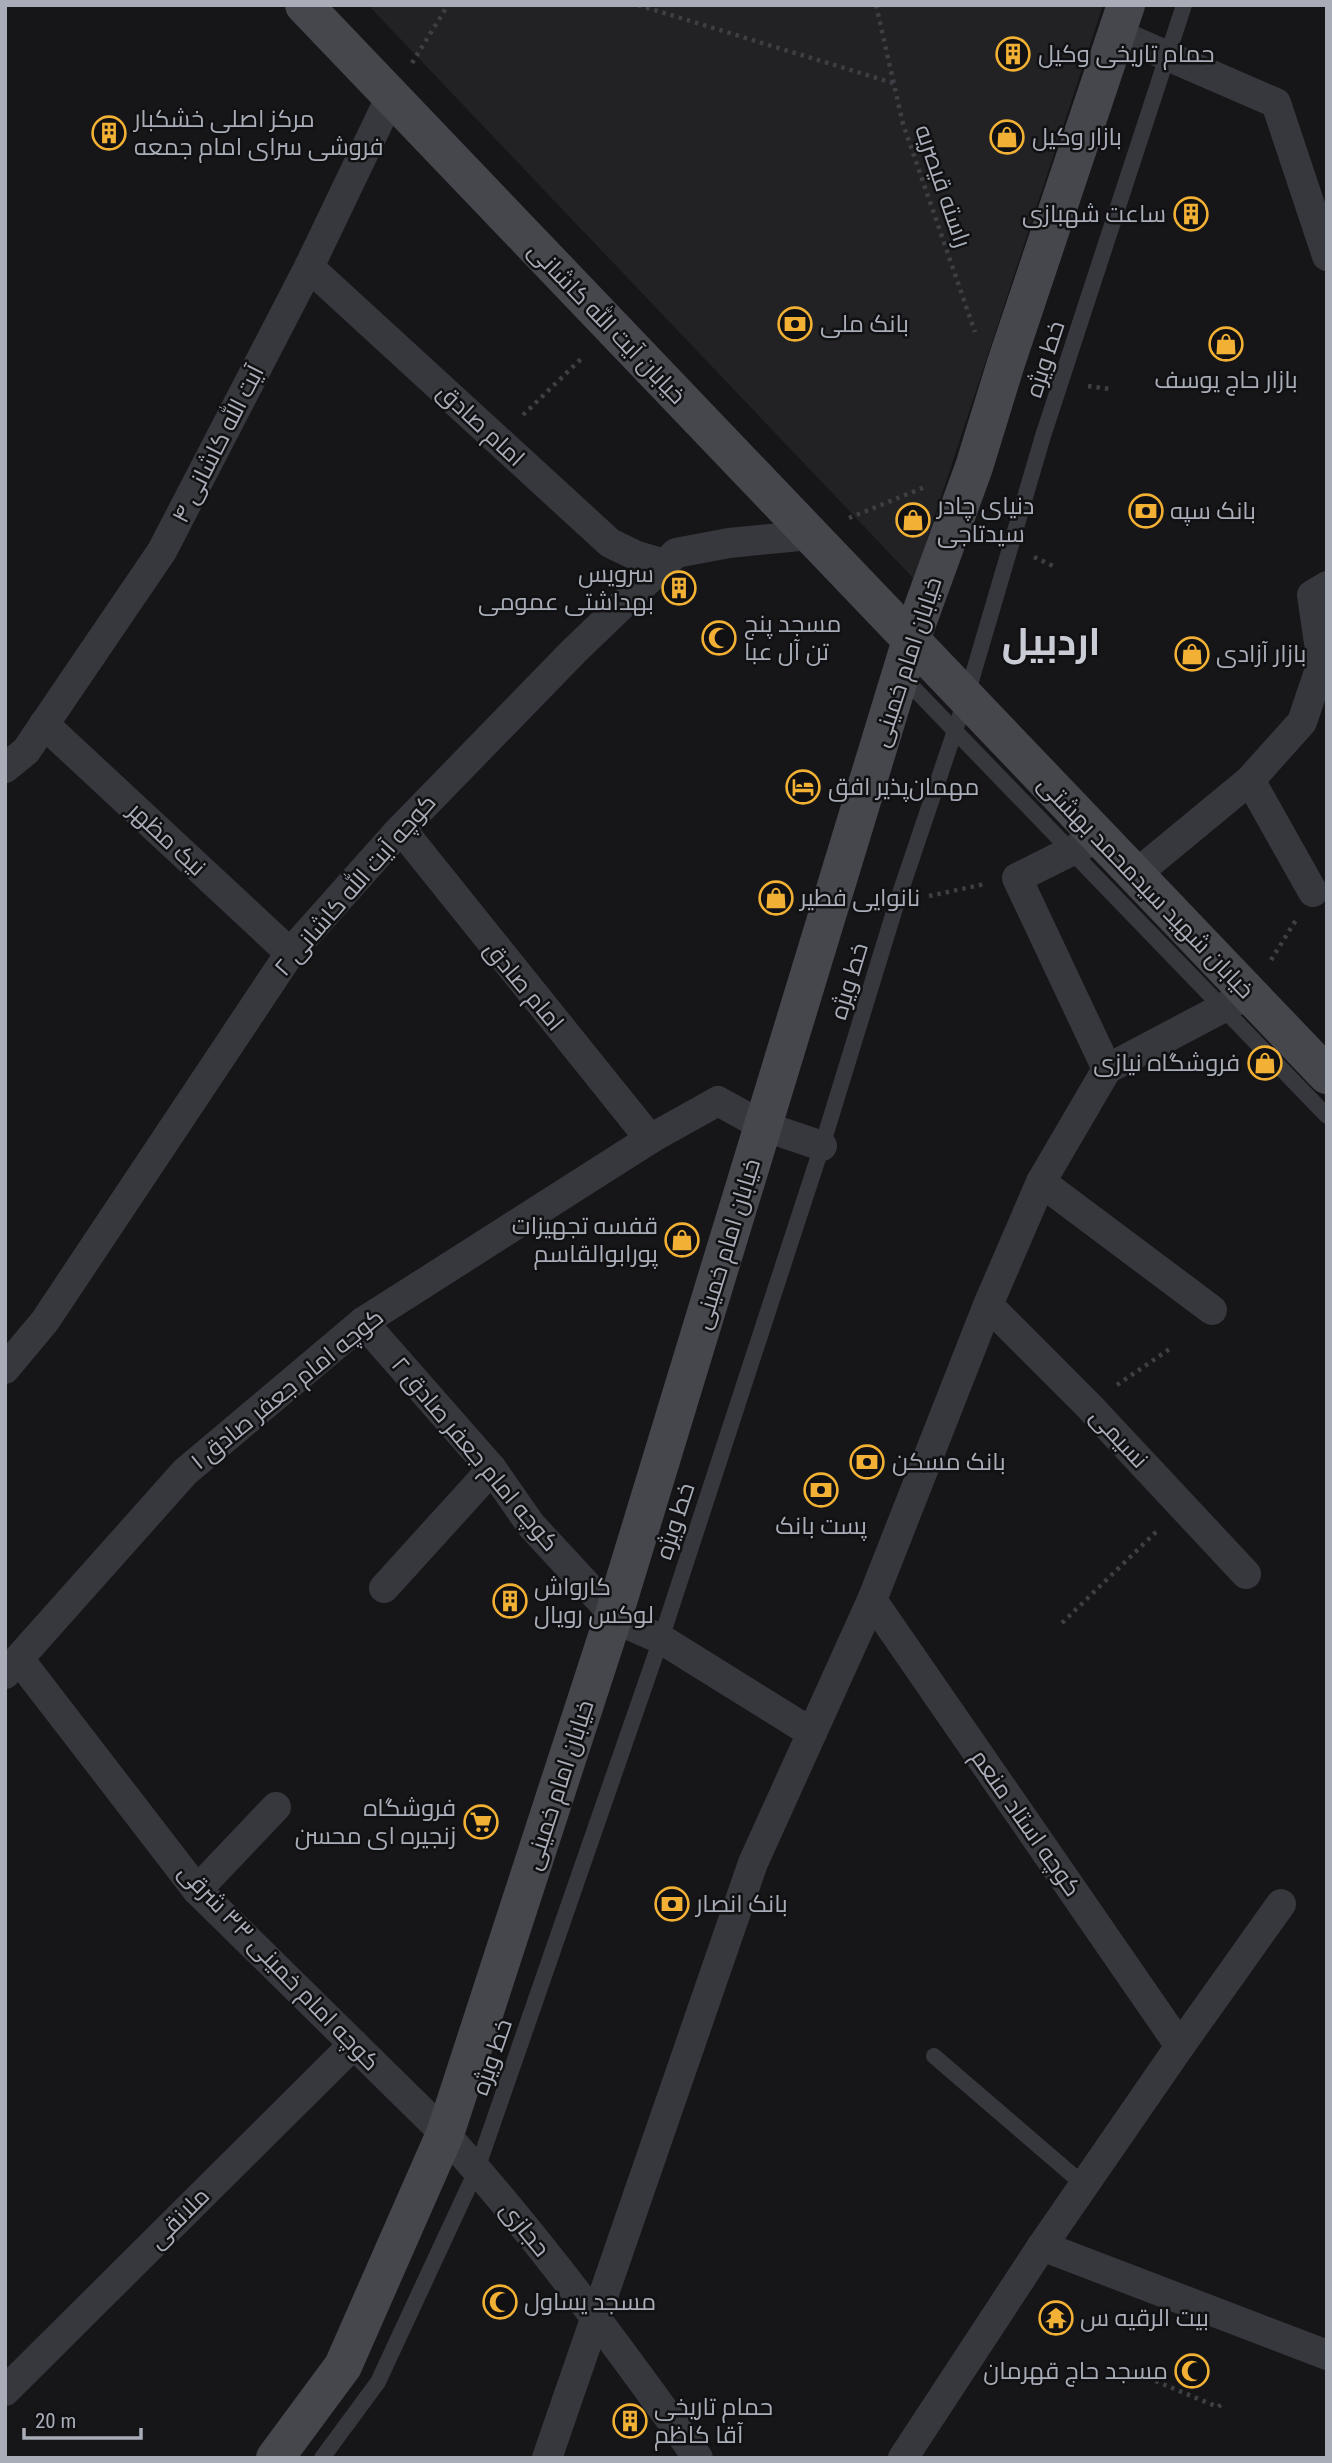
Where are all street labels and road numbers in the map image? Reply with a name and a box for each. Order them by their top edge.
street label: راسته قیصریه [909,121,977,251]
street label: خیابان آیت الله کاشانی [522,235,693,410]
street label: خط ویژه [1020,317,1070,401]
street label: آیت الله کاشانی ۴ [164,359,270,528]
street label: امام صادق [430,378,530,474]
street label: خیابان امام خمینی [866,574,950,751]
street label: خیابان شهید سیدمحمد بهشتی [1032,770,1260,1004]
street label: کوچه آیت الله کاشانی ۲ [267,787,443,983]
street label: نیک مظهر [121,795,211,882]
street label: امام صادق [477,935,570,1038]
street label: خط ویژه [824,939,874,1023]
street label: خیابان امام خمینی [688,1155,768,1333]
street label: کوچه امام جعفر صادق ۱ [185,1303,390,1477]
street label: کوچه امام جعفر صادق ۲ [384,1351,564,1558]
street label: نسیمی [1084,1402,1154,1474]
street label: خط ویژه [650,1479,700,1563]
street label: خیابان امام خمینی [518,1697,602,1874]
street label: کوچه استاد منعم [963,1744,1087,1903]
street label: کوچه امام خمینی ۳۳ شرقی [171,1858,385,2078]
street label: خط ویژه [466,2015,518,2099]
street label: ملانقی [143,2182,215,2254]
street label: حجازی [494,2196,556,2262]

